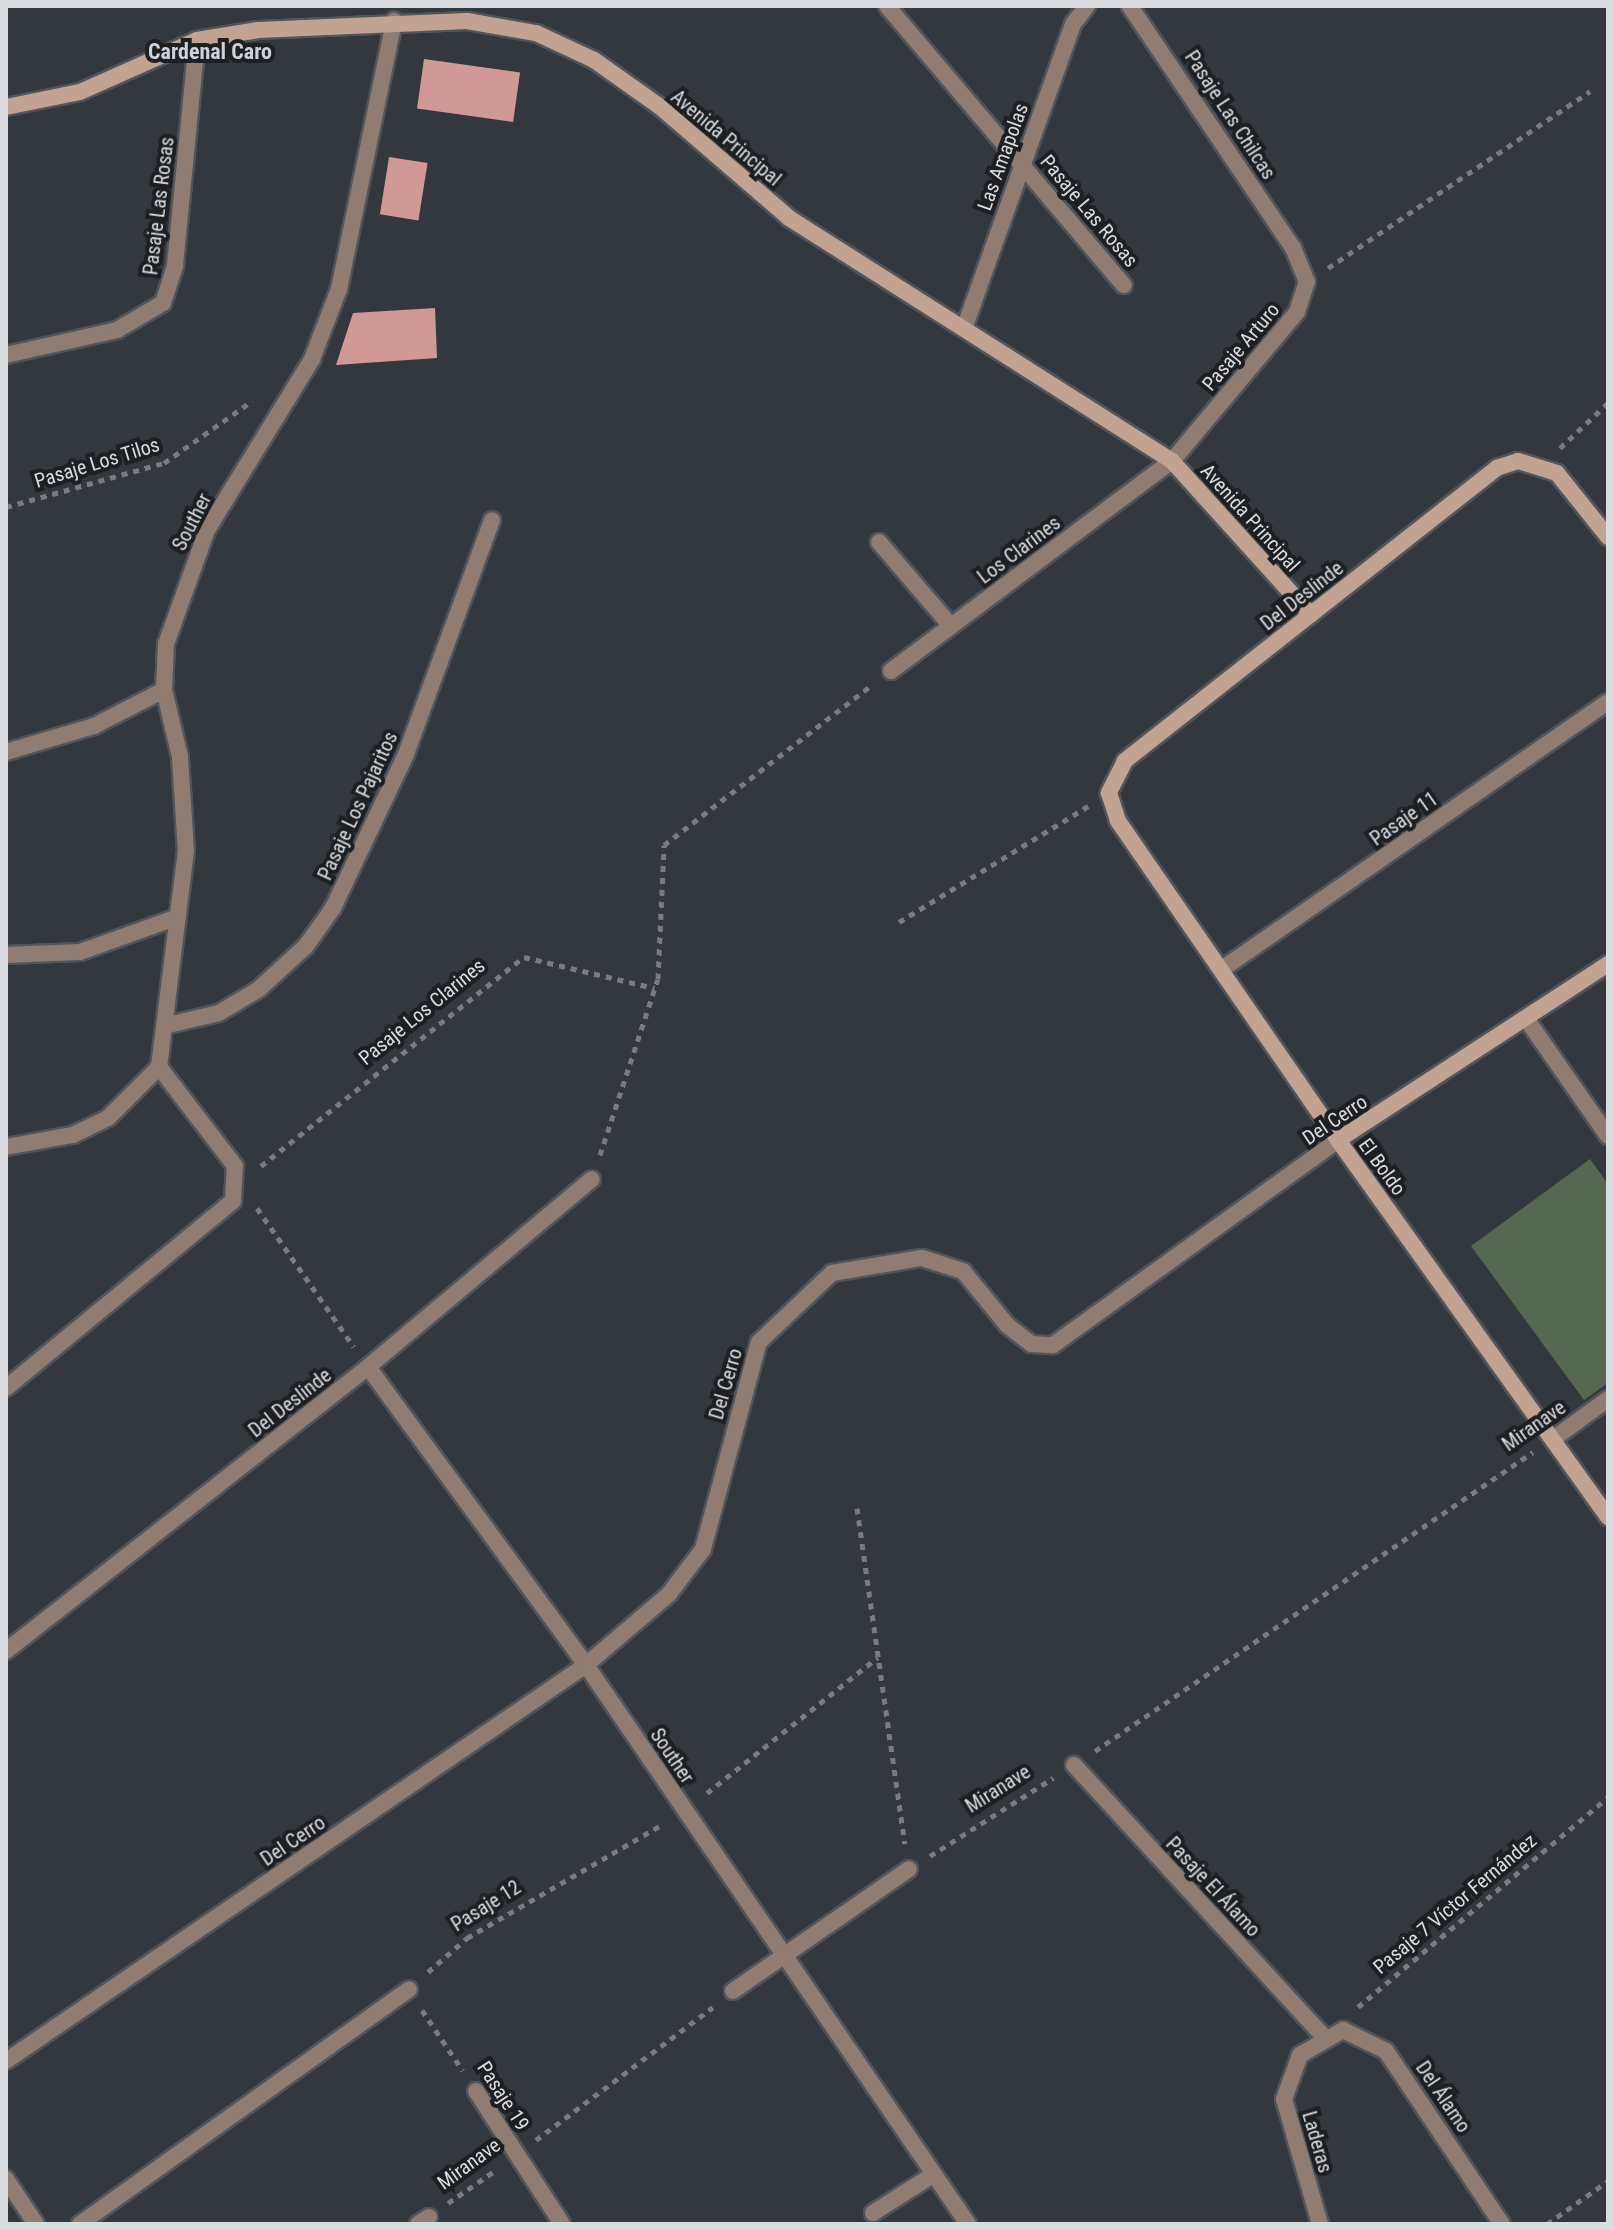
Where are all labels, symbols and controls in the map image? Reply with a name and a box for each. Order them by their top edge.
district label: Cardenal Caro [148,39,272,65]
street label: Pasaje Las Chilcas [1179,46,1281,184]
street label: Avenida Principal [666,85,786,191]
street label: Las Amapolas [973,100,1033,214]
street label: Pasaje Las Rosas [139,136,179,276]
street label: Pasaje Las Rosas [1035,150,1143,272]
street label: Pasaje Arturo [1197,298,1285,396]
street label: Pasaje Los Tilos [31,433,163,493]
street label: Avenida Principal [1195,459,1305,577]
street label: Souther [167,489,217,555]
street label: Los Clarines [973,511,1065,589]
street label: Del Deslinde [1256,556,1348,636]
street label: Pasaje Los Pajaritos [313,728,403,884]
street label: Pasaje 11 [1365,787,1443,851]
street label: Pasaje Los Clarines [354,954,490,1070]
street label: Del Cerro [1298,1090,1372,1150]
street label: El Boldo [1353,1134,1411,1200]
street label: Del Cerro [704,1346,748,1422]
street label: Del Deslinde [244,1363,336,1443]
street label: Miranave [1498,1396,1570,1456]
street label: Souther [645,1724,699,1788]
street label: Miranave [961,1760,1035,1818]
street label: Del Cerro [256,1811,330,1871]
street label: Pasaje 7 Víctor Fernández [1369,1829,1541,1979]
street label: Pasaje El Álamo [1161,1832,1265,1942]
street label: Pasaje 12 [447,1875,525,1937]
street label: Pasaje 19 [472,2057,534,2135]
street label: Del Álamo [1410,2057,1476,2137]
street label: Laderas [1297,2109,1337,2175]
street label: Miranave [433,2133,505,2195]

